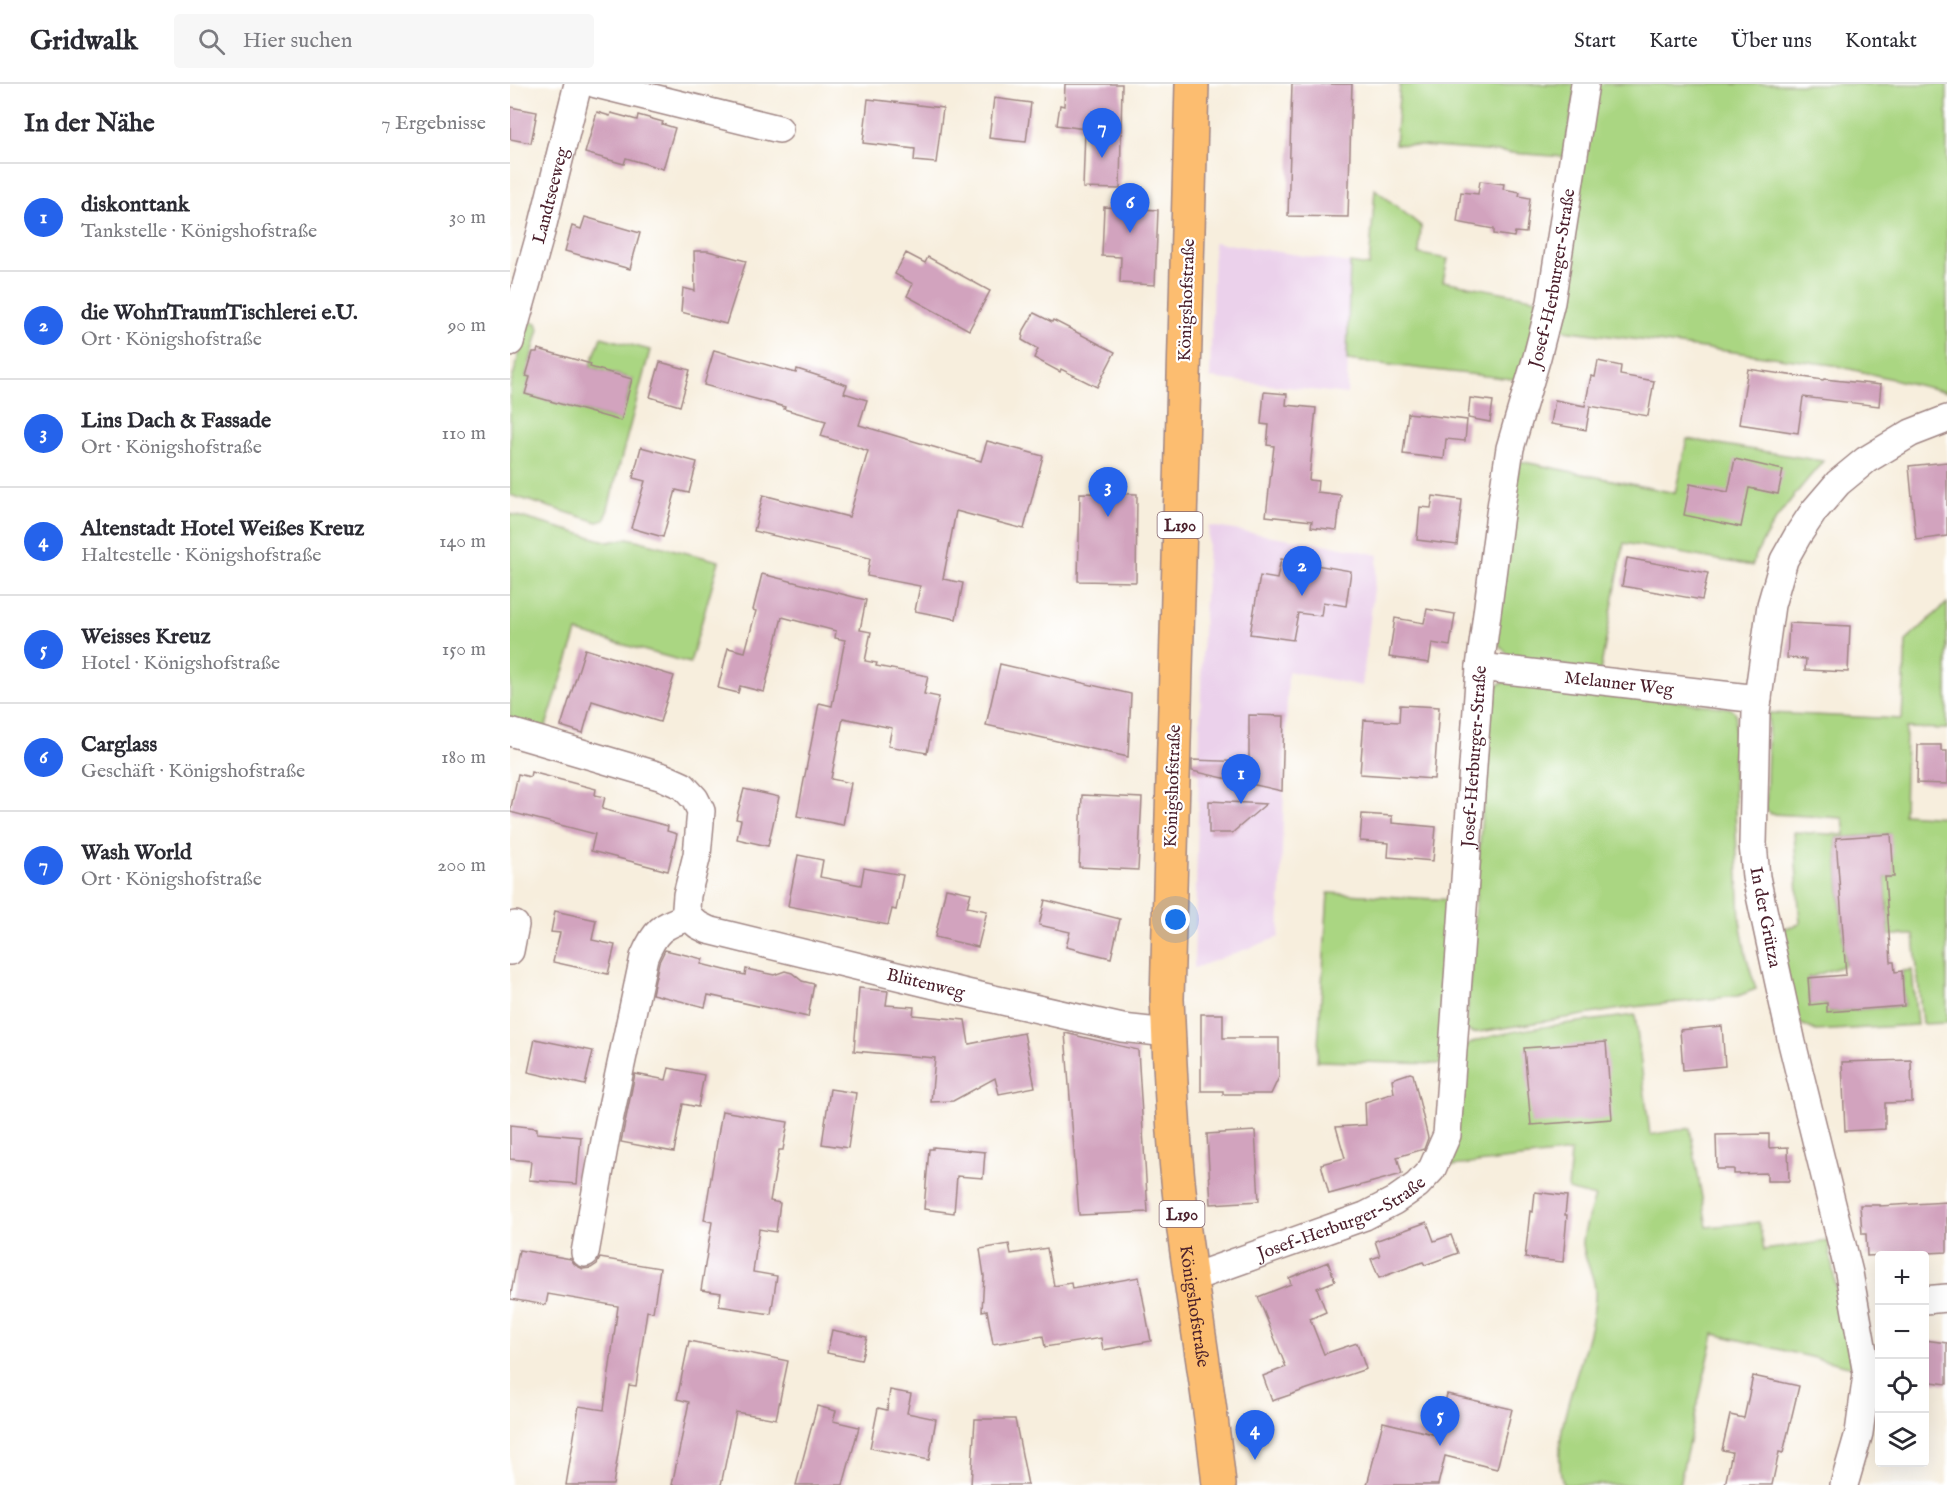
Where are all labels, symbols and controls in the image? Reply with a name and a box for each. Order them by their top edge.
search box [174,14,594,68]
text: Gridwalk [30,24,138,59]
icon: search [195,25,228,58]
text: Hier suchen [243,27,352,55]
text: Start [1574,28,1616,55]
text: Karte [1649,28,1698,55]
text: Über uns [1731,28,1812,55]
text: Kontakt [1845,28,1917,55]
text: In der Nähe [24,107,155,140]
pin: 7 [1082,109,1122,158]
text: 7 Ergebnisse [381,111,486,136]
street label: Landtseeweg [528,145,575,247]
pin: 6 [1110,184,1150,233]
street label: Josef-Herburger-Straße [1524,187,1582,373]
text: diskonttank [81,191,189,219]
text: 1 [40,205,47,230]
text: 30 m [449,205,486,230]
text: Tankstelle · Königshofstraße [81,219,317,244]
street label: Königshofstraße [1174,238,1201,362]
text: die WohnTraumTischlerei e.U. [81,299,358,327]
text: 2 [39,313,48,338]
text: 90 m [448,313,486,338]
text: Ort · Königshofstraße [81,327,262,352]
text: Lins Dach & Fassade [81,407,271,435]
text: 3 [40,421,47,446]
text: 110 m [442,421,486,446]
text: Ort · Königshofstraße [81,435,262,460]
pin: 3 [1088,468,1128,517]
road number: L190 [1158,512,1202,538]
text: Altenstadt Hotel Weißes Kreuz [81,515,365,543]
text: 4 [39,529,48,554]
text: 140 m [439,529,486,554]
text: Haltestelle · Königshofstraße [81,543,322,568]
pin: 2 [1282,546,1322,596]
text: Weisses Kreuz [81,623,211,651]
text: 5 [40,637,47,662]
text: 150 m [442,637,486,662]
text: Hotel · Königshofstraße [81,651,280,676]
street label: Josef-Herburger-Straße [1457,665,1493,850]
street label: Melauner Weg [1563,667,1675,702]
street label: Königshofstraße [1160,724,1187,848]
text: Carglass [81,731,157,759]
text: 6 [39,745,48,770]
text: 180 m [441,745,486,770]
pin: 1 [1222,754,1260,804]
text: Geschäft · Königshofstraße [81,759,305,784]
text: Wash World [81,839,192,867]
text: 7 [39,853,48,878]
text: 200 m [437,853,486,878]
street label: In der Grütza [1743,865,1786,970]
text: Ort · Königshofstraße [81,867,262,892]
your location [1161,905,1190,934]
street label: Blütenweg [884,964,967,1005]
street label: Josef-Herburger-Straße [1253,1173,1432,1267]
road number: L190 [1160,1201,1204,1227]
street label: Königshofstraße [1173,1244,1214,1369]
map controls [1875,1251,1929,1467]
button: + [1875,1251,1929,1305]
button: − [1875,1305,1929,1359]
button: locate [1875,1359,1929,1413]
pin: 5 [1420,1396,1460,1446]
pin: 4 [1236,1410,1274,1460]
button: layers [1875,1413,1929,1467]

